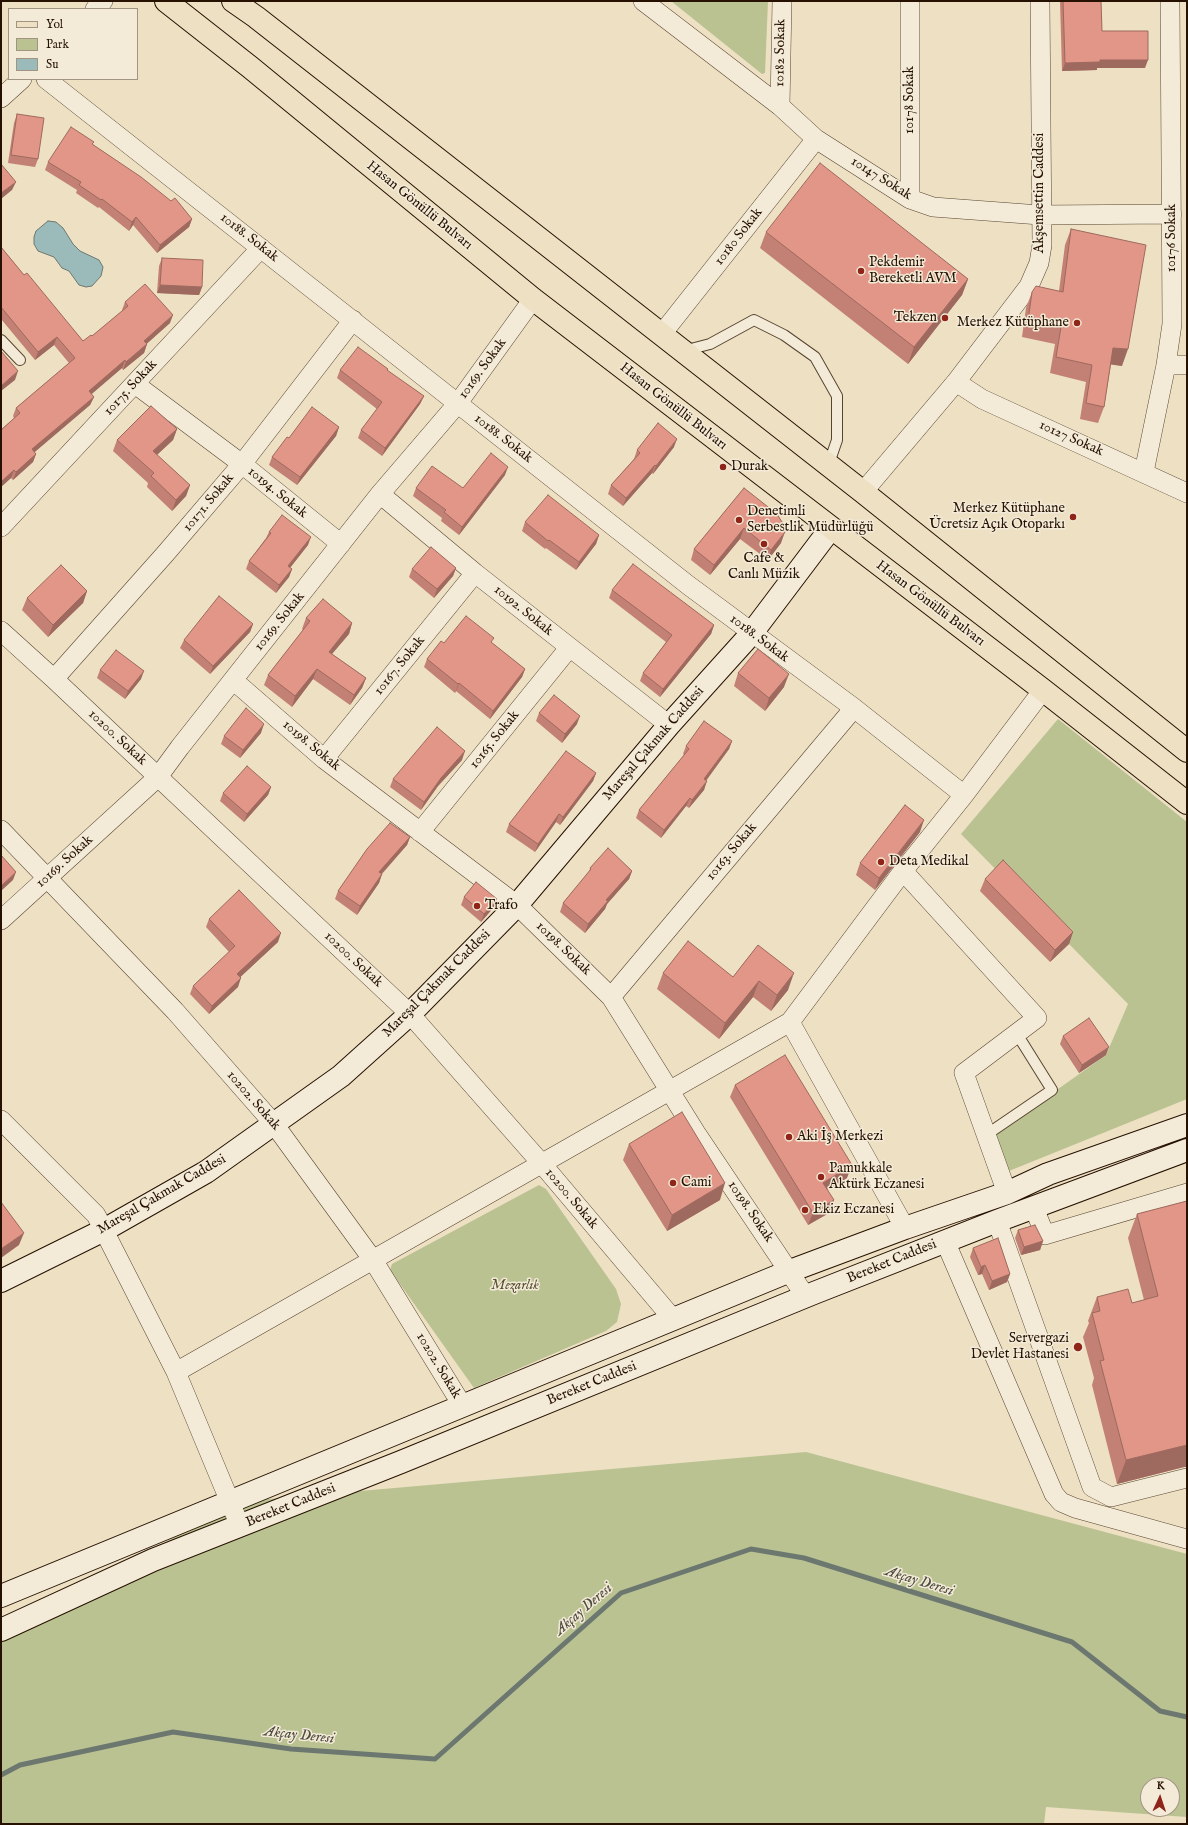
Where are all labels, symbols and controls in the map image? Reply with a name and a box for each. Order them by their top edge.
legend [8,8,138,80]
text: Yol [46,17,63,32]
street label: 10182 Sokak [772,19,790,87]
text: Park [46,37,69,52]
text: Su [46,57,58,72]
street label: 10178 Sokak [902,66,918,134]
street label: Akşemsettin Caddesi [1032,133,1048,253]
street label: 10147 Sokak [847,154,915,204]
street label: Hasan Gönüllü Bulvarı [362,158,476,254]
street label: 10176 Sokak [1164,204,1180,272]
street label: 10180 Sokak [711,205,767,269]
street label: 10188. Sokak [216,210,282,266]
place label: Pekdemir Bereketli AVM [869,255,957,288]
marker: Pekdemir Bereketli AVM [856,266,866,276]
place label: Tekzen [894,310,937,326]
marker: Tekzen [940,313,950,323]
place label: Merkez Kütüphane [957,315,1069,331]
marker: Merkez Kütüphane [1072,318,1082,328]
street label: 10169. Sokak [455,335,511,403]
street label: 10175. Sokak [101,356,161,420]
street label: Hasan Gönüllü Bulvarı [616,360,730,454]
street label: 10188. Sokak [470,411,536,467]
street label: 10127 Sokak [1036,417,1106,461]
place label: Durak [731,459,768,475]
marker: Durak [718,462,728,472]
street label: 10194. Sokak [244,464,310,522]
street label: 10171. Sokak [180,471,238,535]
place label: Merkez Kütüphane Ücretsiz Açık Otoparkı [929,501,1065,534]
place label: Denetimli Serbestlik Müdürlüğü [747,504,874,536]
marker: Merkez Kütüphane Ücretsiz Açık Otoparkı [1068,512,1078,522]
marker: Denetimli Serbestlik Müdürlüğü [734,515,744,525]
marker: Cafe & Canlı Müzik [759,539,769,549]
place label: Cafe & Canlı Müzik [728,551,800,584]
street label: Hasan Gönüllü Bulvarı [872,558,988,650]
street label: 10192. Sokak [490,582,556,640]
street label: 10169. Sokak [251,589,309,655]
street label: 10188. Sokak [726,611,792,667]
street label: 10167. Sokak [371,633,429,699]
street label: Mareşal Çakmak Caddesi [600,684,708,804]
street label: 10200. Sokak [84,707,150,769]
street label: 10165. Sokak [466,708,524,772]
street label: 10198. Sokak [279,717,343,775]
street label: 10163. Sokak [703,820,761,884]
street label: 10169. Sokak [33,832,97,892]
place label: Deta Medikal [889,854,969,870]
marker: Deta Medikal [876,857,886,867]
place label: Trafo [485,898,518,914]
marker: Trafo [472,901,482,911]
street label: 10198. Sokak [532,918,594,980]
street label: Mareşal Çakmak Caddesi [380,927,494,1041]
street label: 10200. Sokak [320,929,386,991]
street label: 10202. Sokak [222,1068,284,1134]
place label: Aki İş Merkezi [797,1129,883,1145]
marker: Aki İş Merkezi [784,1132,794,1142]
street label: Mareşal Çakmak Caddesi [95,1151,229,1239]
place label: Pamukkale Aktürk Eczanesi [829,1161,924,1194]
street label: 10200. Sokak [541,1165,601,1233]
marker: Pamukkale Aktürk Eczanesi [816,1172,826,1182]
place label: Cami [681,1175,712,1191]
marker: Cami [668,1178,678,1188]
street label: 10198. Sokak [723,1178,777,1246]
place label: Ekiz Eczanesi [813,1202,894,1218]
marker: Ekiz Eczanesi [800,1205,810,1215]
street label: Bereket Caddesi [845,1236,939,1288]
park label: Mezarlık [491,1278,539,1294]
street label: 10202. Sokak [412,1330,464,1402]
place label: Servergazi Devlet Hastanesi [971,1331,1069,1364]
marker: Servergazi Devlet Hastanesi [1072,1341,1084,1353]
street label: Bereket Caddesi [545,1358,639,1410]
street label: Bereket Caddesi [244,1480,338,1532]
water label: Akçay Deresi [883,1563,955,1601]
water label: Akçay Deresi [551,1580,617,1640]
water label: Akçay Deresi [263,1723,335,1749]
north arrow [1140,1777,1180,1817]
text: K [1156,1779,1165,1793]

